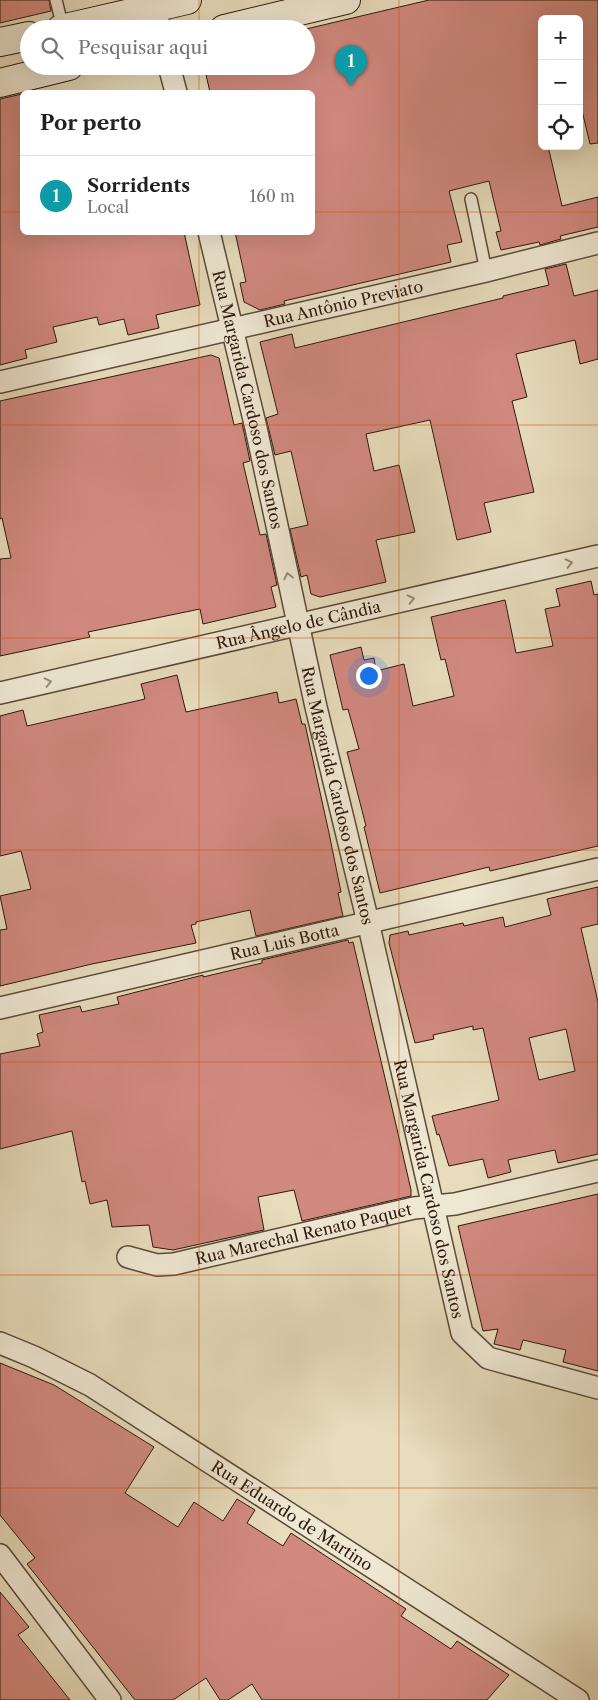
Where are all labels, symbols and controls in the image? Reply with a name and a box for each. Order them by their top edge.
map controls [538,15,583,150]
button: + [538,15,583,60]
search box [20,20,315,75]
icon: search [38,34,66,62]
text: Pesquisar aqui [78,36,208,59]
pin: 1 [335,45,367,86]
button: − [538,60,583,105]
button: locate [538,105,583,150]
text: Por perto [40,110,141,135]
text: Sorridents [87,174,190,197]
text: 1 [52,186,60,206]
text: 160 m [250,186,295,206]
text: Local [87,197,129,217]
street label: Rua Margarida Cardoso dos Santos [208,268,287,531]
street label: Rua Antônio Previato [261,276,425,332]
one-way arrow [565,558,573,569]
one-way arrow [283,572,294,581]
one-way arrow [406,594,415,604]
street label: Rua Ângelo de Cândia [214,596,383,653]
your location [356,663,382,689]
street label: Rua Margarida Cardoso dos Santos [297,664,378,927]
one-way arrow [43,677,52,688]
street label: Rua Luis Botta [228,919,341,964]
street label: Rua Margarida Cardoso dos Santos [390,1058,468,1320]
street label: Rua Marechal Renato Paquet [193,1199,414,1269]
street label: Rua Eduardo de Martino [208,1456,377,1575]

